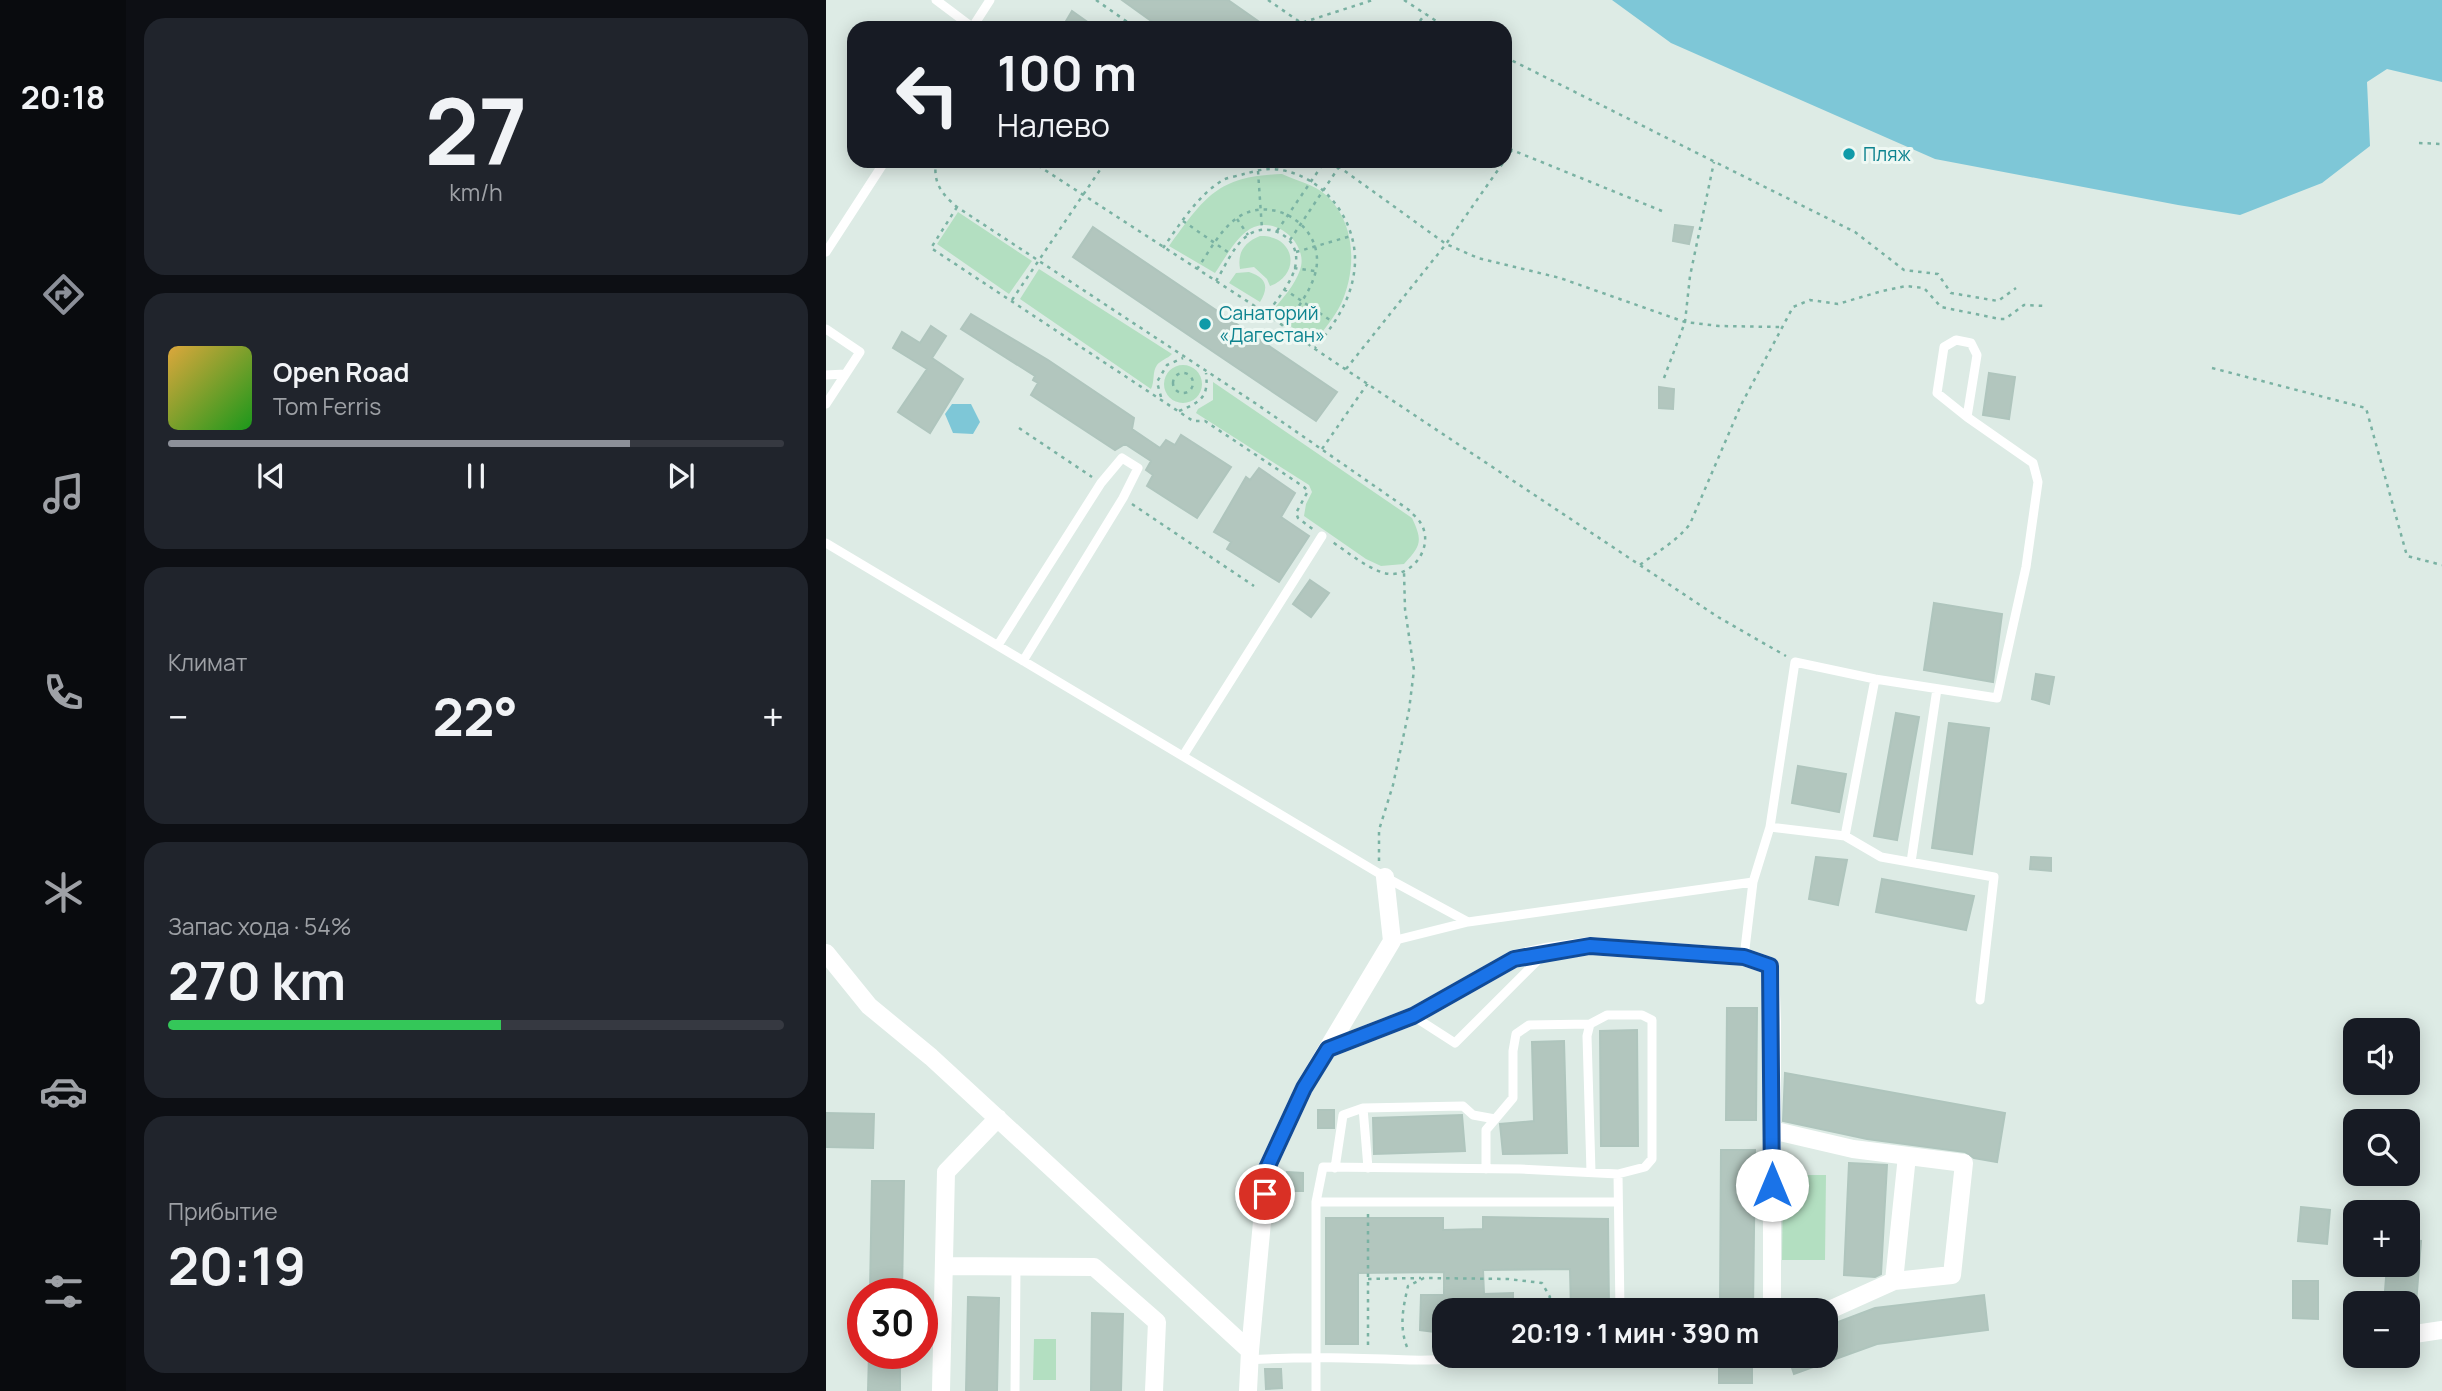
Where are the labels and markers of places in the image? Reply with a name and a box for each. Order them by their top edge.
place label: Пляж [1863,141,1912,167]
marker: Пляж [1841,146,1857,162]
place label: Санаторий «Дагестан» [1219,300,1325,348]
marker: Санаторий «Дагестан» [1197,316,1213,332]
pin [1235,1164,1295,1224]

